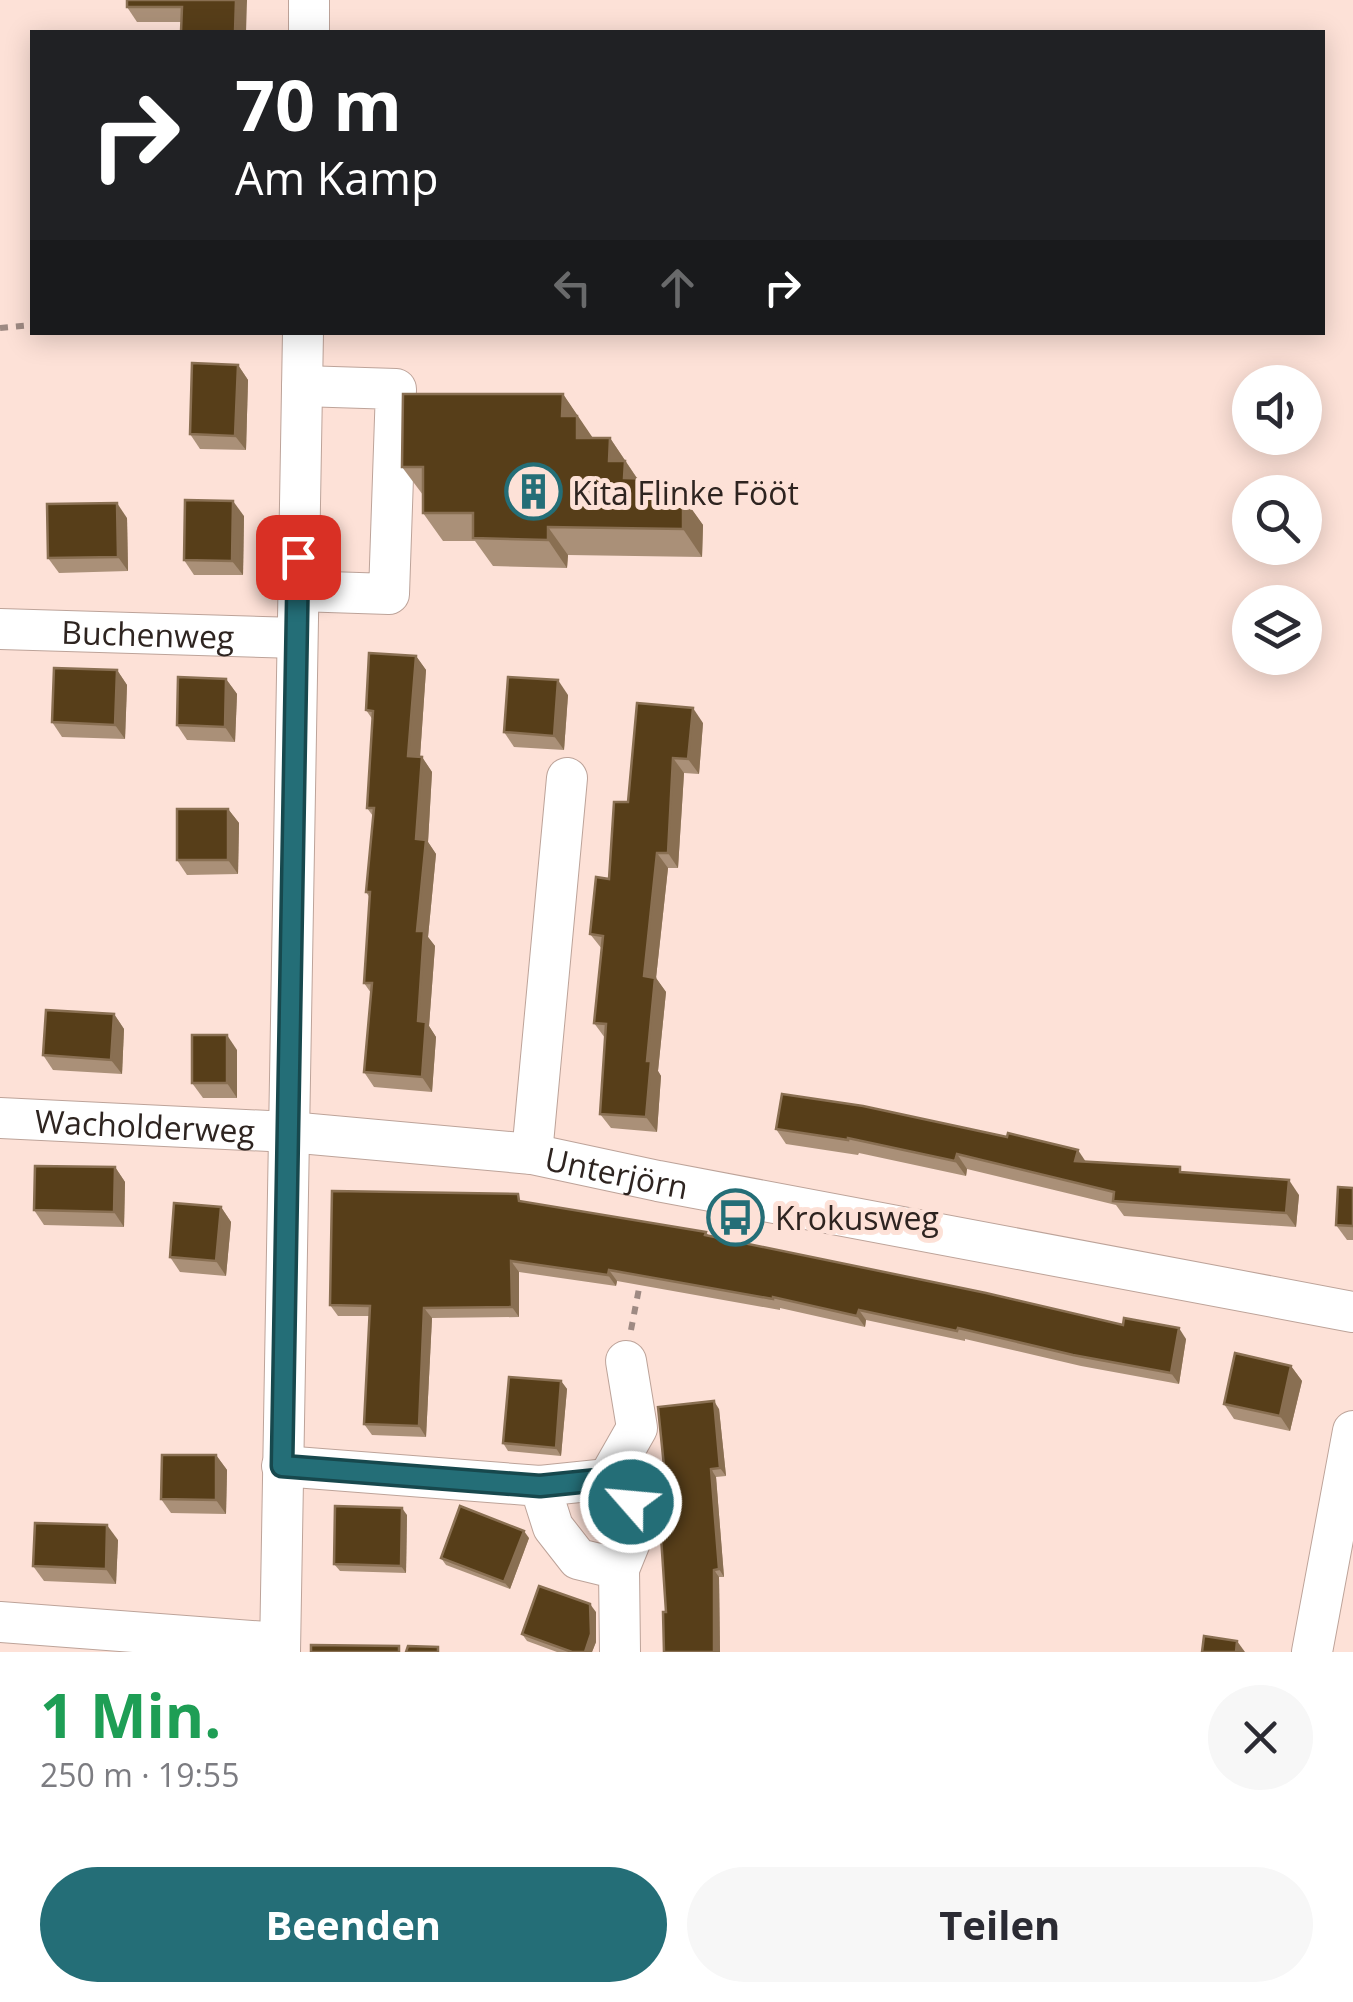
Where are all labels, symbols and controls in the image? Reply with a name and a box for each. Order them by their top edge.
text: 70 m [235,56,402,152]
icon: right [70,70,200,200]
text: Am Kamp [235,147,439,208]
icon: left [545,260,600,315]
icon: ahead [650,260,705,315]
icon: right [755,260,810,315]
map controls [1232,365,1322,675]
button: sound [1232,365,1322,455]
building icon: Kita Flinke Fööt [503,462,563,522]
place label: Kita Flinke Fööt [572,471,799,514]
button: search [1232,475,1322,565]
pin [256,515,341,600]
icon: arrive [271,530,326,585]
button: layers [1232,585,1322,675]
street label: Buchenweg [61,609,235,658]
street label: Wacholderweg [34,1098,256,1152]
street label: Unterjörn [541,1136,692,1208]
bus stop icon: Krokusweg [706,1187,766,1247]
place label: Krokusweg [775,1196,939,1239]
position arrow [579,1450,683,1554]
text: 1 Min. [40,1674,221,1756]
button: close [1208,1685,1313,1790]
text: 250 m · 19:55 [40,1753,239,1796]
button: Beenden [40,1867,667,1982]
button: Teilen [687,1867,1313,1982]

